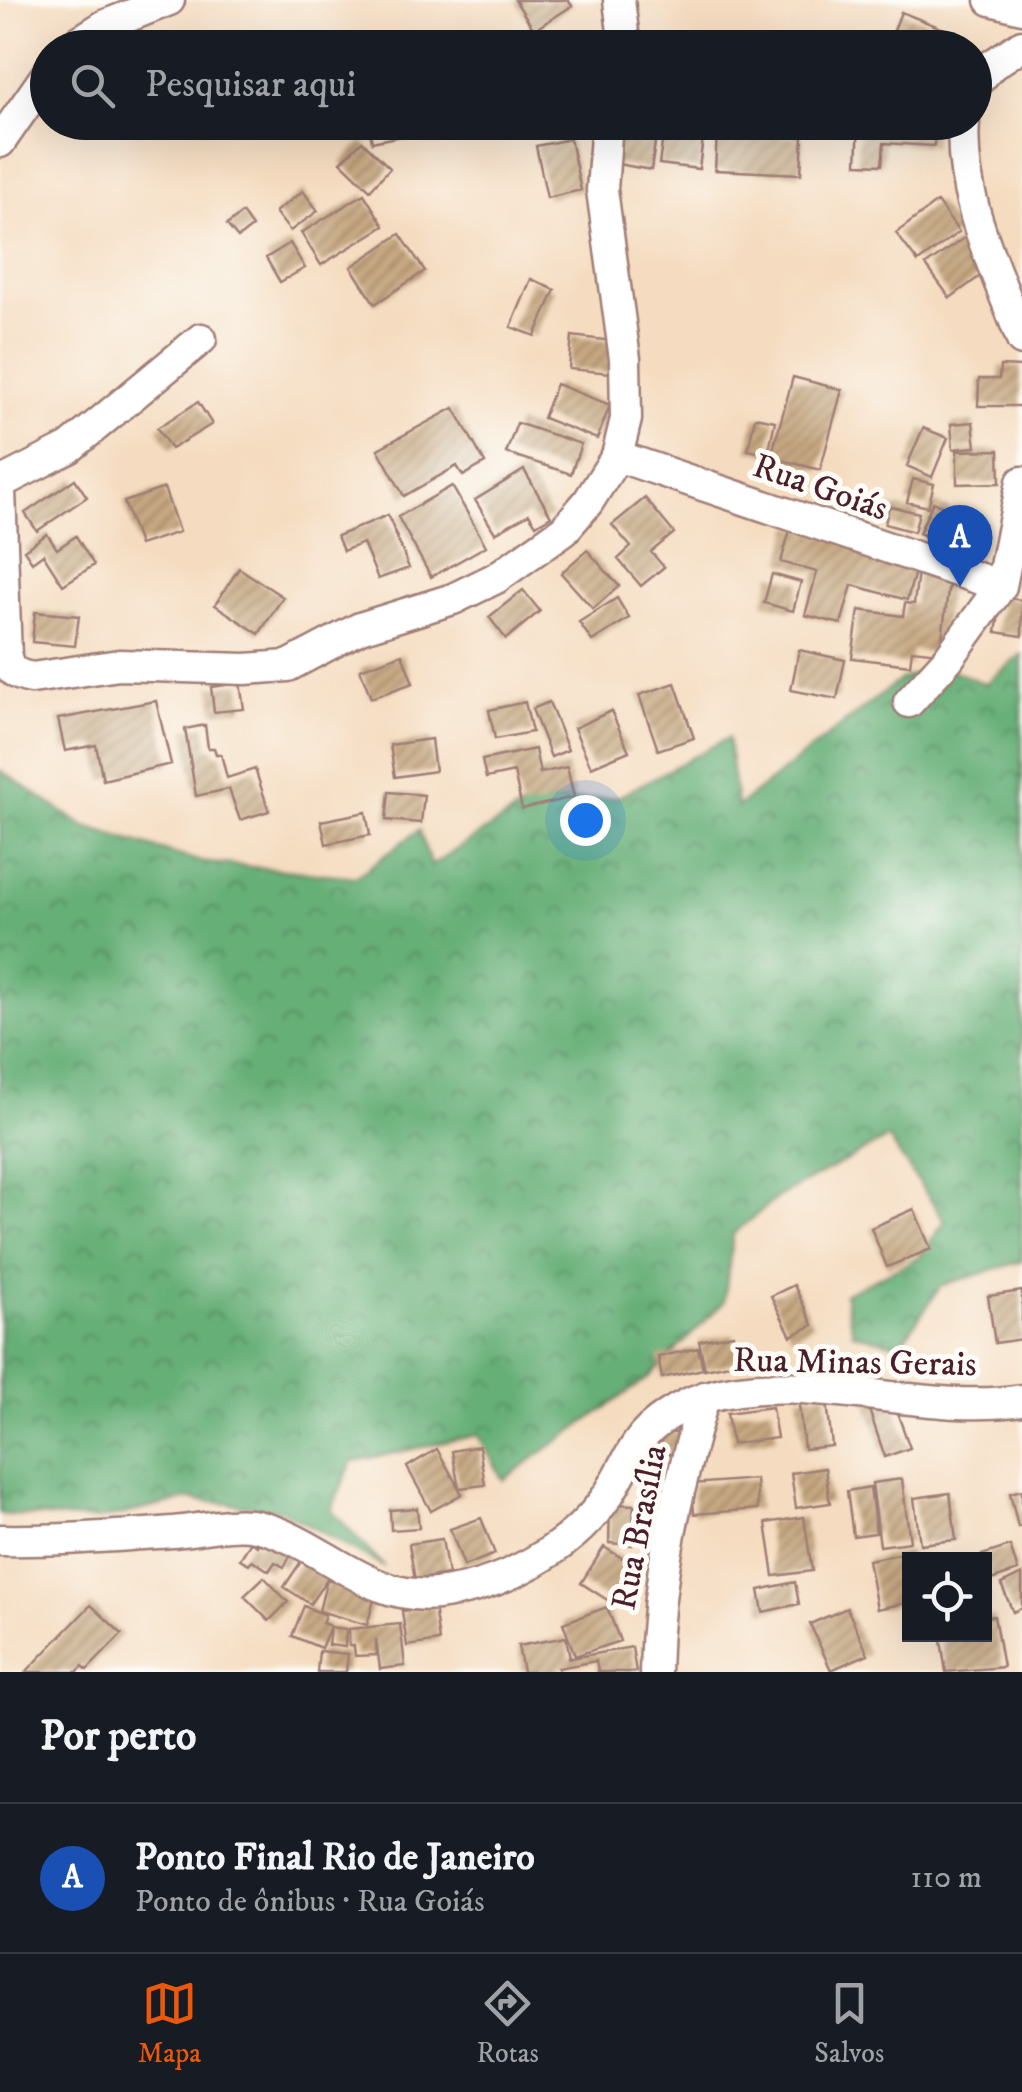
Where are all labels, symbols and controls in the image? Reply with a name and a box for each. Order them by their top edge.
search box [30,30,992,140]
icon: search [65,58,120,113]
text: Pesquisar aqui [145,61,356,109]
street label: Rua Goiás [747,444,894,531]
pin: A [928,504,992,587]
your location [560,795,611,846]
street label: Rua Minas Gerais [733,1339,977,1387]
street label: Rua Brasília [602,1441,678,1614]
map controls [902,1552,992,1642]
button: locate [902,1552,992,1642]
text: Por perto [40,1711,197,1763]
text: Ponto Final Rio de Janeiro [135,1834,535,1882]
text: A [62,1858,83,1898]
text: 110 m [910,1858,982,1898]
text: Ponto de ônibus · Rua Goiás [135,1882,485,1922]
tab: Mapa [138,1976,201,2071]
tab: Rotas [477,1976,539,2071]
tab: Salvos [814,1976,884,2071]

